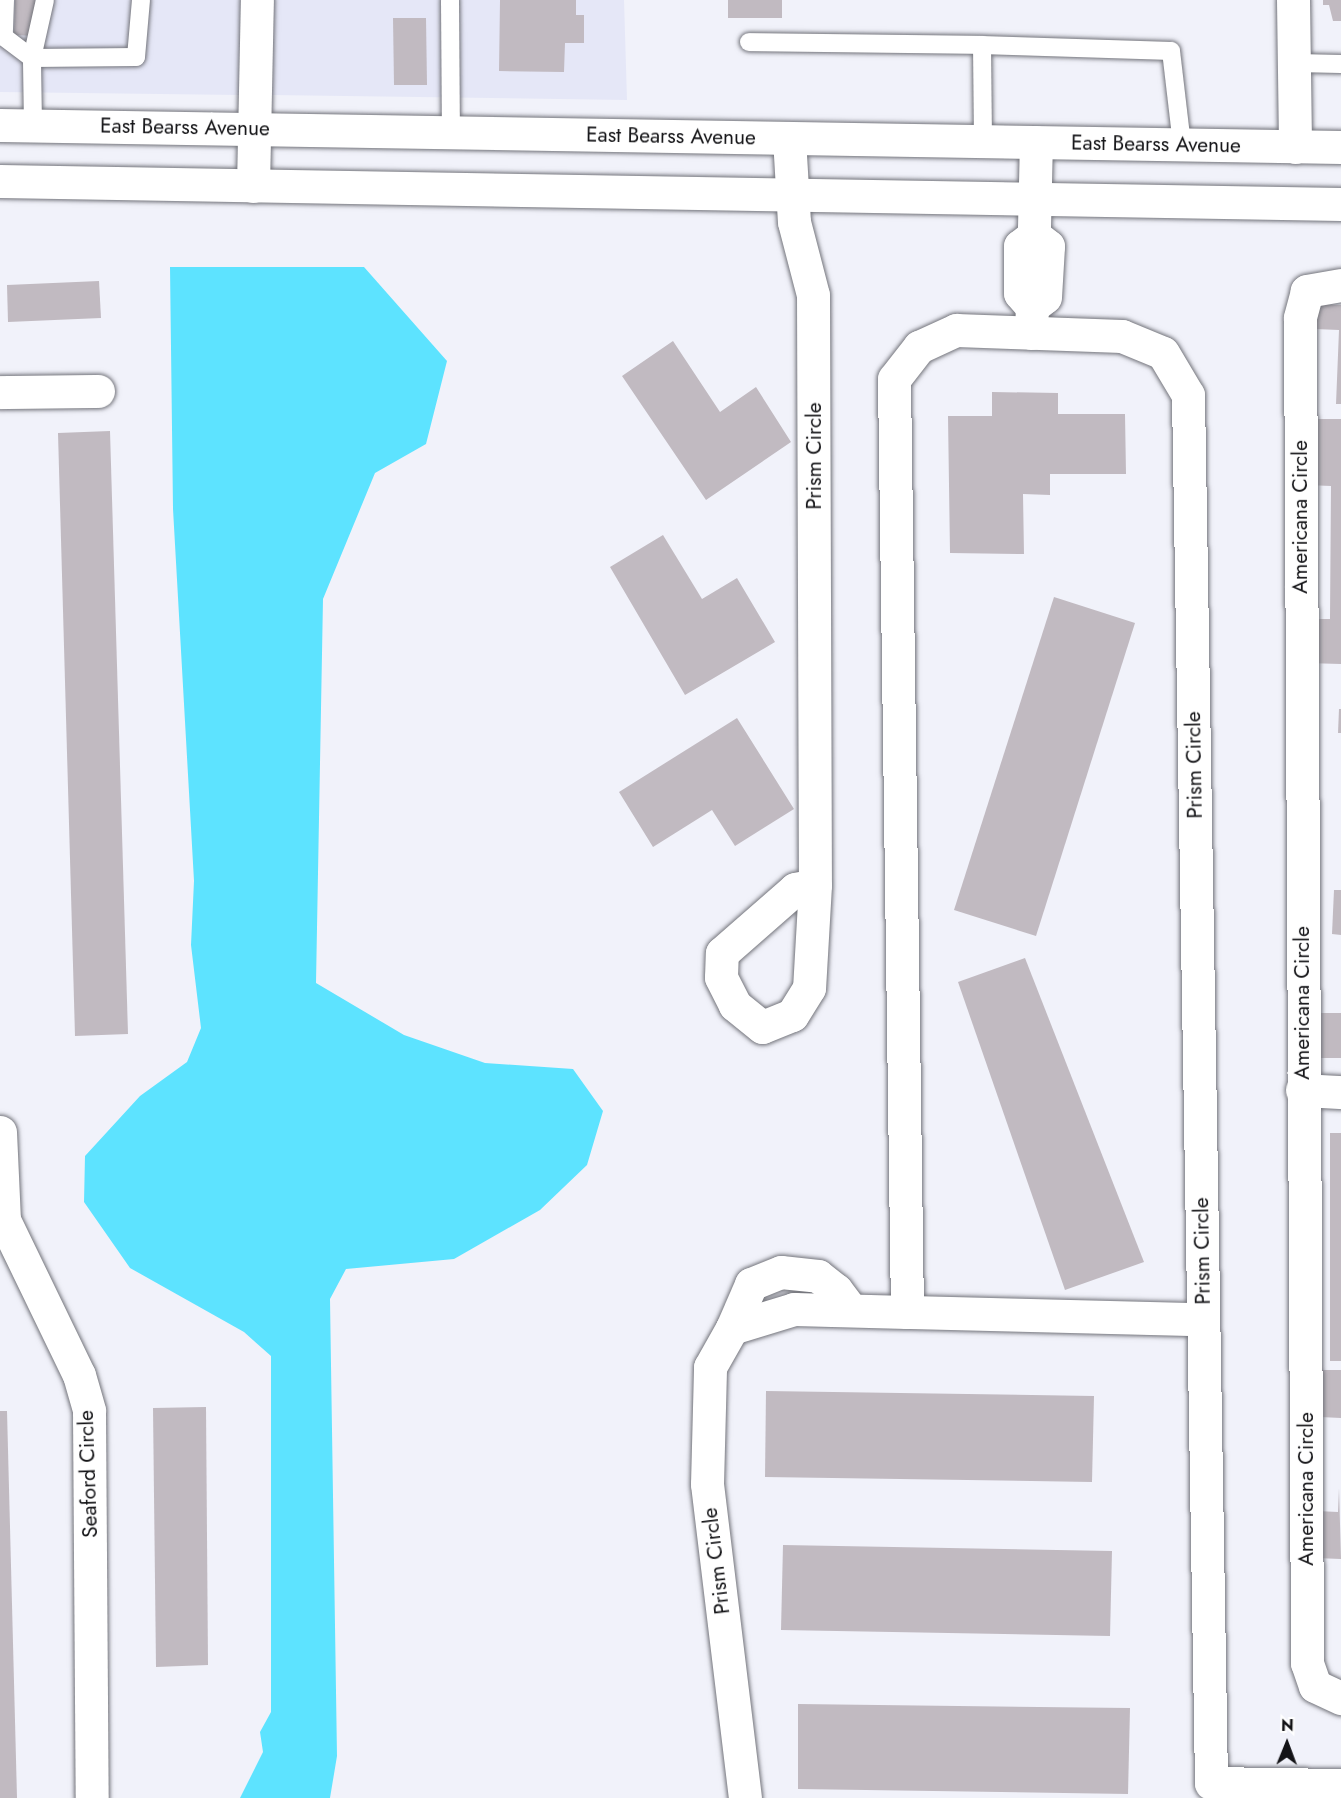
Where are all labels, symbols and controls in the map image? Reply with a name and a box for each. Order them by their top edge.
street label: East Bearss Avenue [100,113,270,141]
street label: East Bearss Avenue [586,122,756,150]
street label: East Bearss Avenue [1071,130,1241,158]
street label: Prism Circle [801,402,827,510]
street label: Americana Circle [1287,440,1313,594]
street label: Prism Circle [1180,711,1208,819]
street label: Americana Circle [1289,926,1315,1080]
street label: Prism Circle [1188,1197,1216,1305]
street label: Seaford Circle [73,1410,103,1538]
street label: Americana Circle [1293,1412,1319,1566]
street label: Prism Circle [697,1506,735,1616]
north arrow [1257,1714,1317,1774]
text: N [1281,1714,1294,1737]

